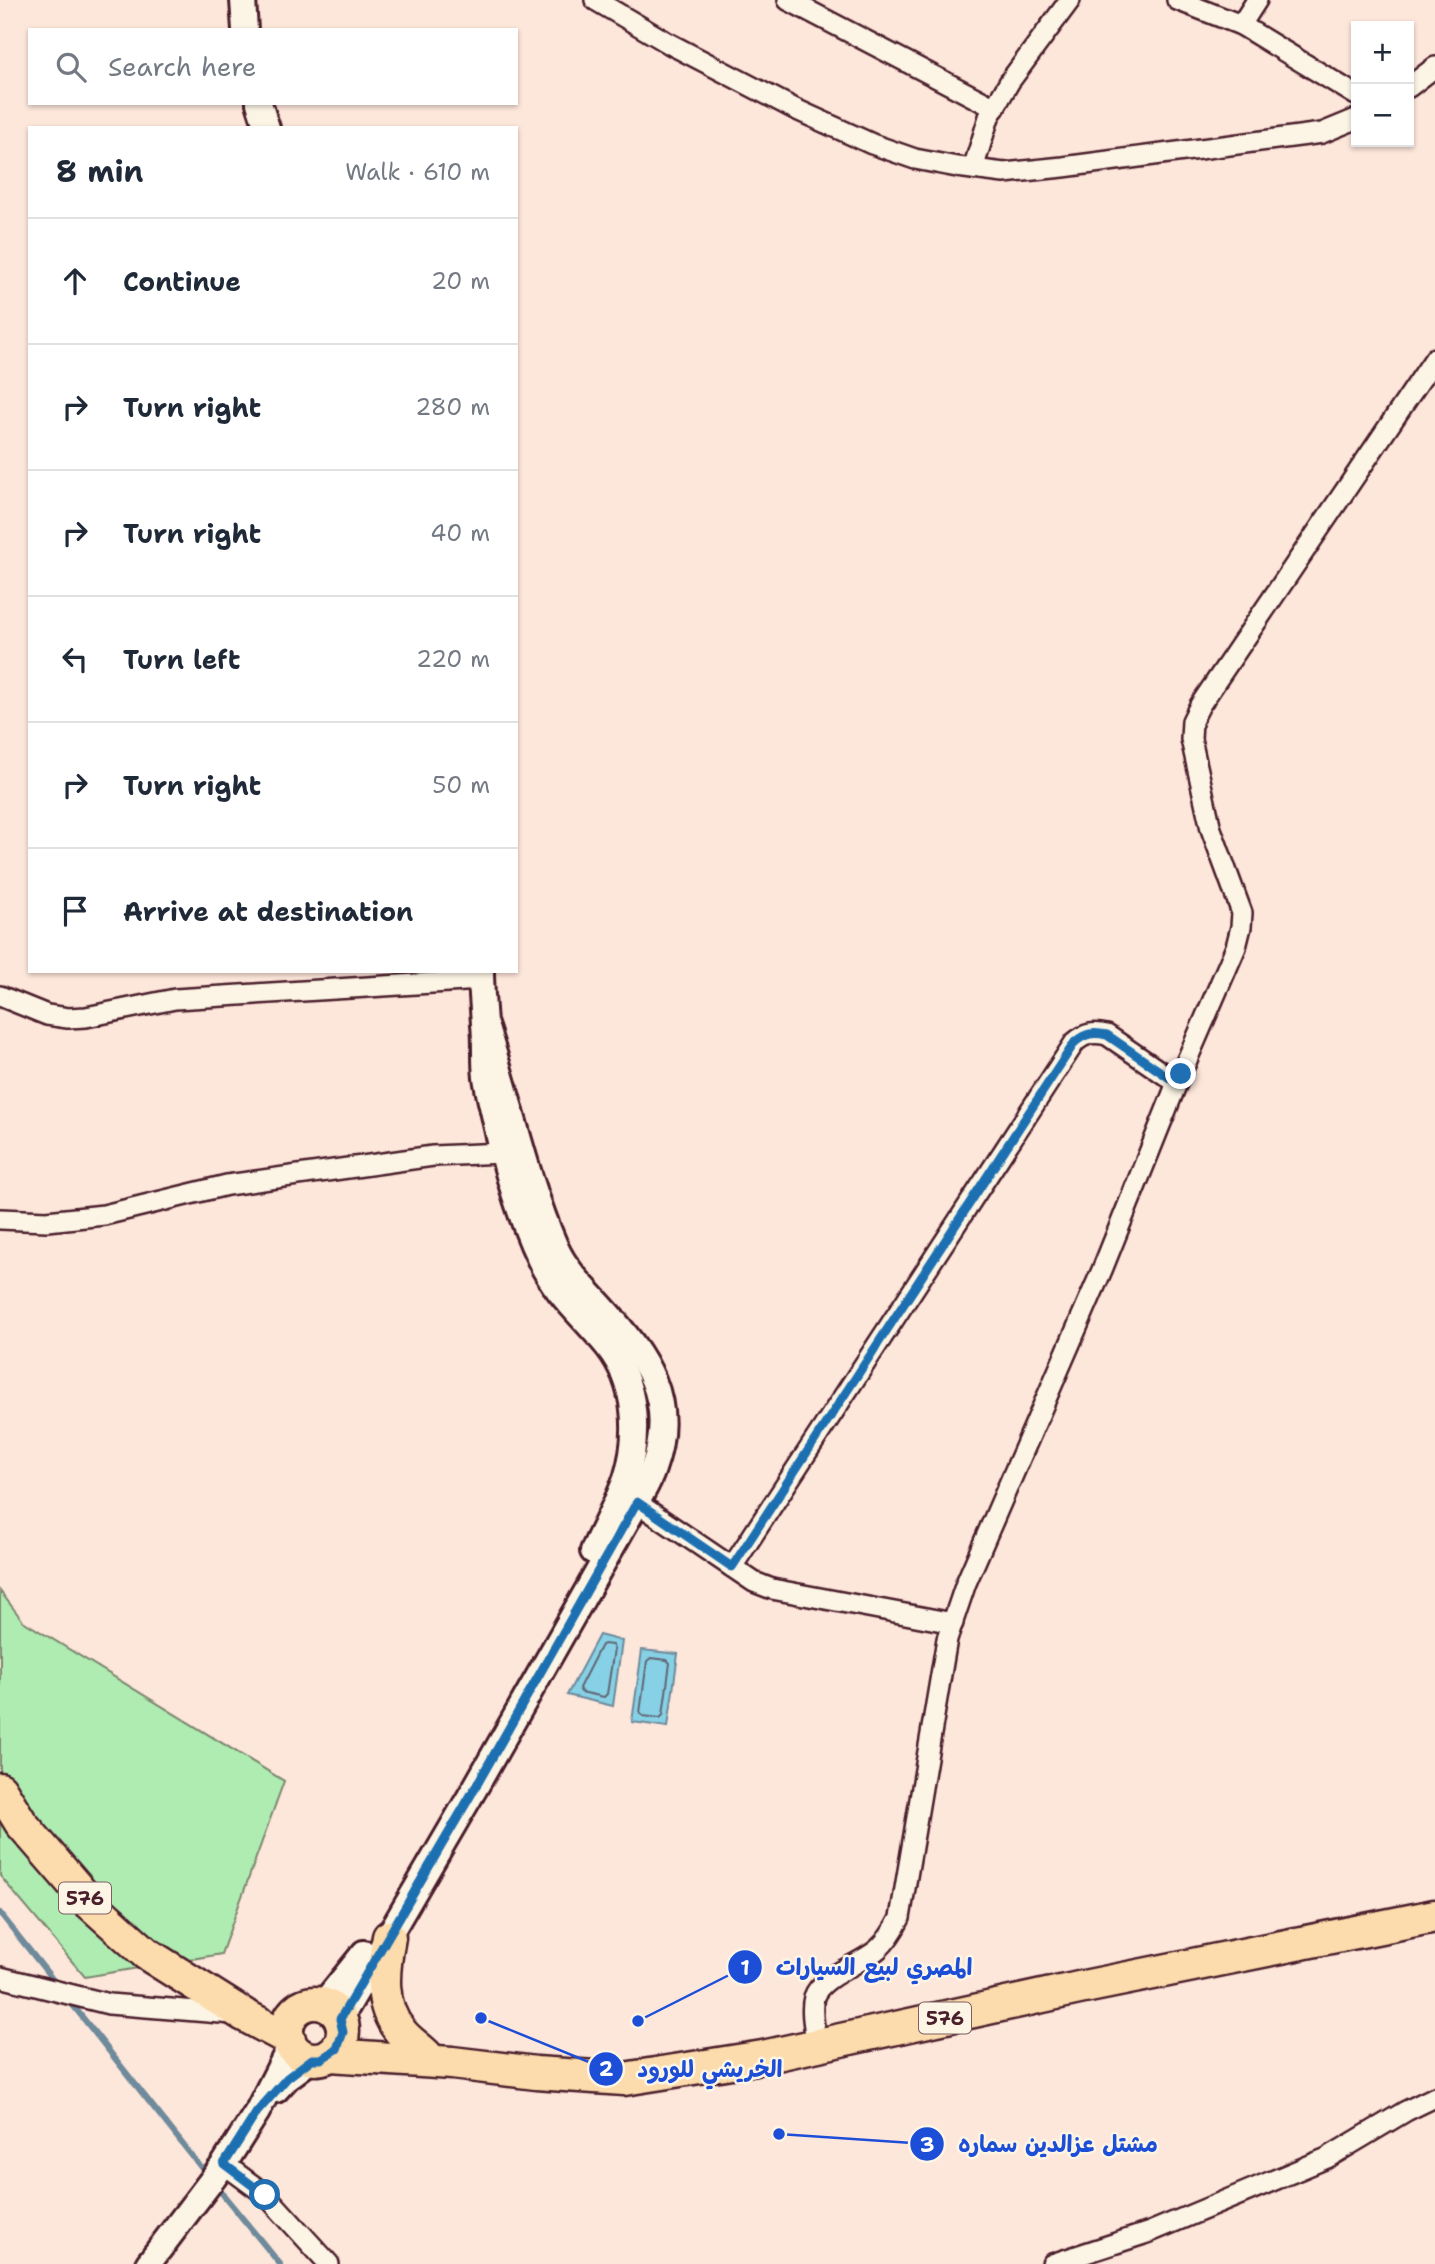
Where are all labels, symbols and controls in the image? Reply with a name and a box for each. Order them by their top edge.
map controls [1351,21,1414,147]
button: + [1351,21,1414,84]
search box [28,28,518,105]
icon: search [52,48,90,86]
text: Search here [108,49,257,84]
button: − [1351,84,1414,147]
text: 8 min [56,151,143,192]
text: Walk · 610 m [345,157,490,187]
icon: ahead [56,262,94,300]
text: Continue [123,264,241,299]
text: 20 m [431,266,490,296]
icon: right [56,388,94,426]
text: Turn right [123,390,261,425]
text: 280 m [415,392,490,422]
icon: right [56,514,94,552]
text: Turn right [123,516,261,551]
text: 40 m [430,518,490,548]
icon: left [56,640,94,678]
text: Turn left [123,642,240,677]
text: 220 m [416,644,490,674]
icon: right [56,766,94,804]
text: Turn right [123,768,261,803]
text: 50 m [432,770,490,800]
icon: arrive [56,892,94,930]
text: Arrive at destination [123,894,413,929]
route end [1165,1058,1196,1089]
road number: 576 [59,1882,111,1914]
callout: المصري لبيع السيارات [727,1945,987,1989]
text: المصري لبيع السيارات [776,1952,972,1985]
text: 1 [740,1954,750,1982]
road number: 576 [919,2002,971,2034]
callout: الخريشي للورود [588,2047,796,2091]
text: الخريشي للورود [638,2054,782,2090]
text: 2 [599,2055,614,2083]
callout: مشتل عزالدين سماره [910,2122,1172,2166]
text: مشتل عزالدين سماره [958,2129,1158,2159]
text: 3 [920,2131,934,2159]
route start [249,2179,280,2210]

